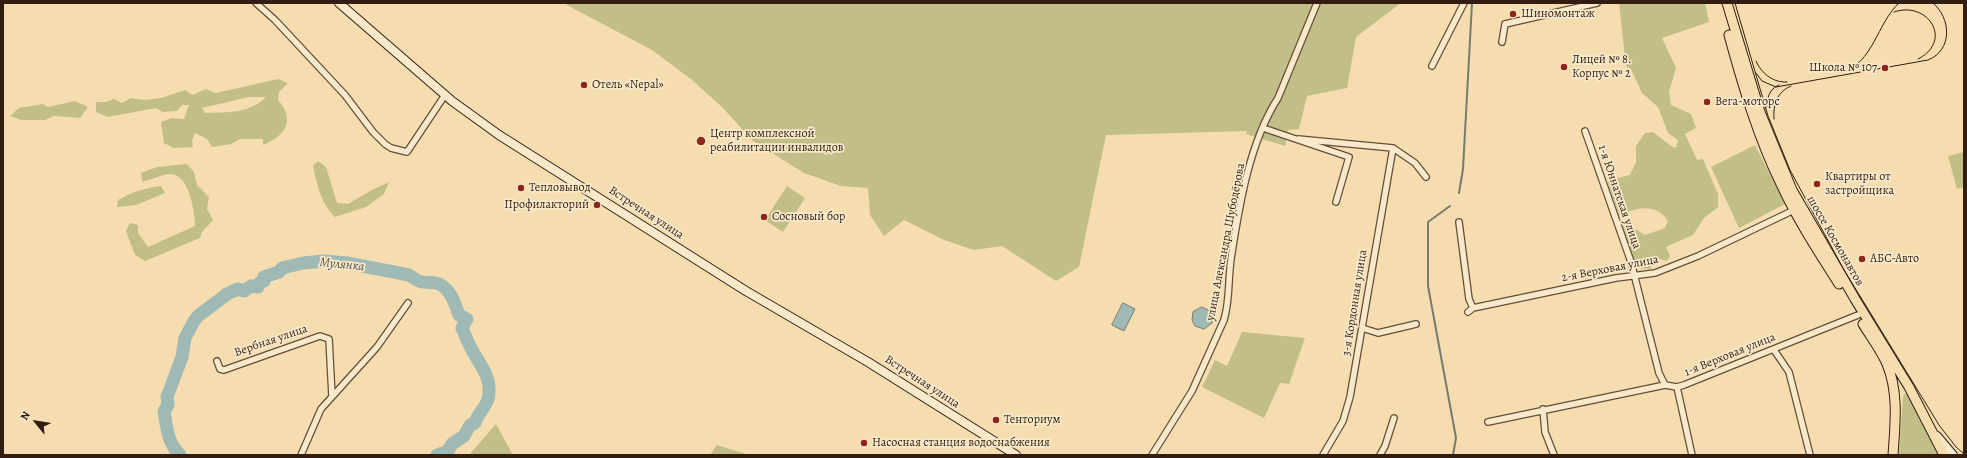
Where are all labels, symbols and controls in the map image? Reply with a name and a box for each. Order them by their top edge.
place label: Шиномонтаж [1521,7,1595,21]
marker: Шиномонтаж [1508,9,1518,19]
place label: Лицей № 8. Корпус № 2 [1572,53,1632,81]
place label: Школа № 107 [1809,61,1877,75]
marker: Лицей № 8. Корпус № 2 [1559,62,1569,72]
marker: Школа № 107 [1880,63,1890,73]
place label: Отель «Nepal» [592,78,664,92]
marker: Отель «Nepal» [579,80,589,90]
place label: Вега-моторс [1715,95,1780,109]
marker: Вега-моторс [1702,97,1712,107]
place label: Центр комплексной реабилитации инвалидов [710,127,844,155]
marker: Центр комплексной реабилитации инвалидов [695,135,707,147]
street label: 1-я Юннатская улица [1594,143,1644,251]
street label: улица Александра Шубодёрова [1204,162,1248,322]
place label: Квартиры от застройщика [1825,170,1894,198]
marker: Квартиры от застройщика [1812,179,1822,189]
place label: Тепловывод [529,181,591,195]
marker: Тепловывод [516,183,526,193]
street label: Встречная улица [606,183,686,243]
street label: шоссе Космонавтов [1803,193,1867,289]
place label: Профилакторий [504,198,589,212]
marker: Профилакторий [592,200,602,210]
place label: Сосновый бор [772,210,845,224]
marker: Сосновый бор [759,212,769,222]
street label: 3-я Кордонная улица [1339,249,1371,357]
place label: АБС-Авто [1870,252,1919,266]
street label: 2-я Верховая улица [1560,253,1660,285]
marker: АБС-Авто [1857,254,1867,264]
water label: Мулянка [319,255,365,275]
street label: Вербная улица [233,322,309,360]
street label: 1-я Верховая улица [1682,330,1778,380]
street label: Встречная улица [882,352,962,412]
north arrow [16,402,56,442]
text: N [17,409,34,423]
place label: Тенториум [1004,413,1061,427]
marker: Тенториум [991,415,1001,425]
place label: Насосная станция водоснабжения [872,436,1050,450]
marker: Насосная станция водоснабжения [859,438,869,448]

